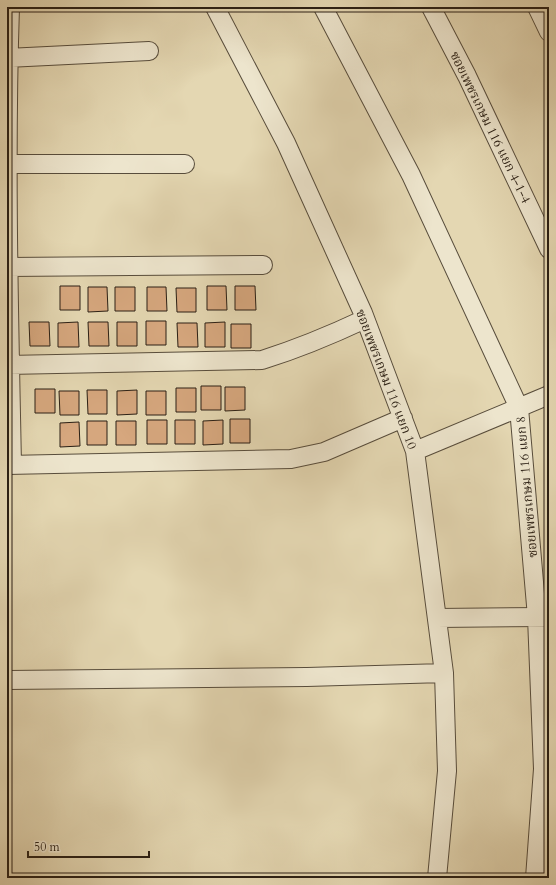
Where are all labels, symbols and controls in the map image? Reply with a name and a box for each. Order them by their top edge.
street label: ซอยเพชรเกษม 116 แยก 4-1-4 [445,48,535,207]
street label: ซอยเพชรเกษม 116 แยก 10 [351,307,421,452]
street label: ซอยเพชรเกษม 116 แยก 8 [512,415,542,558]
scale bar [28,833,149,859]
text: 50 m [34,839,61,855]

